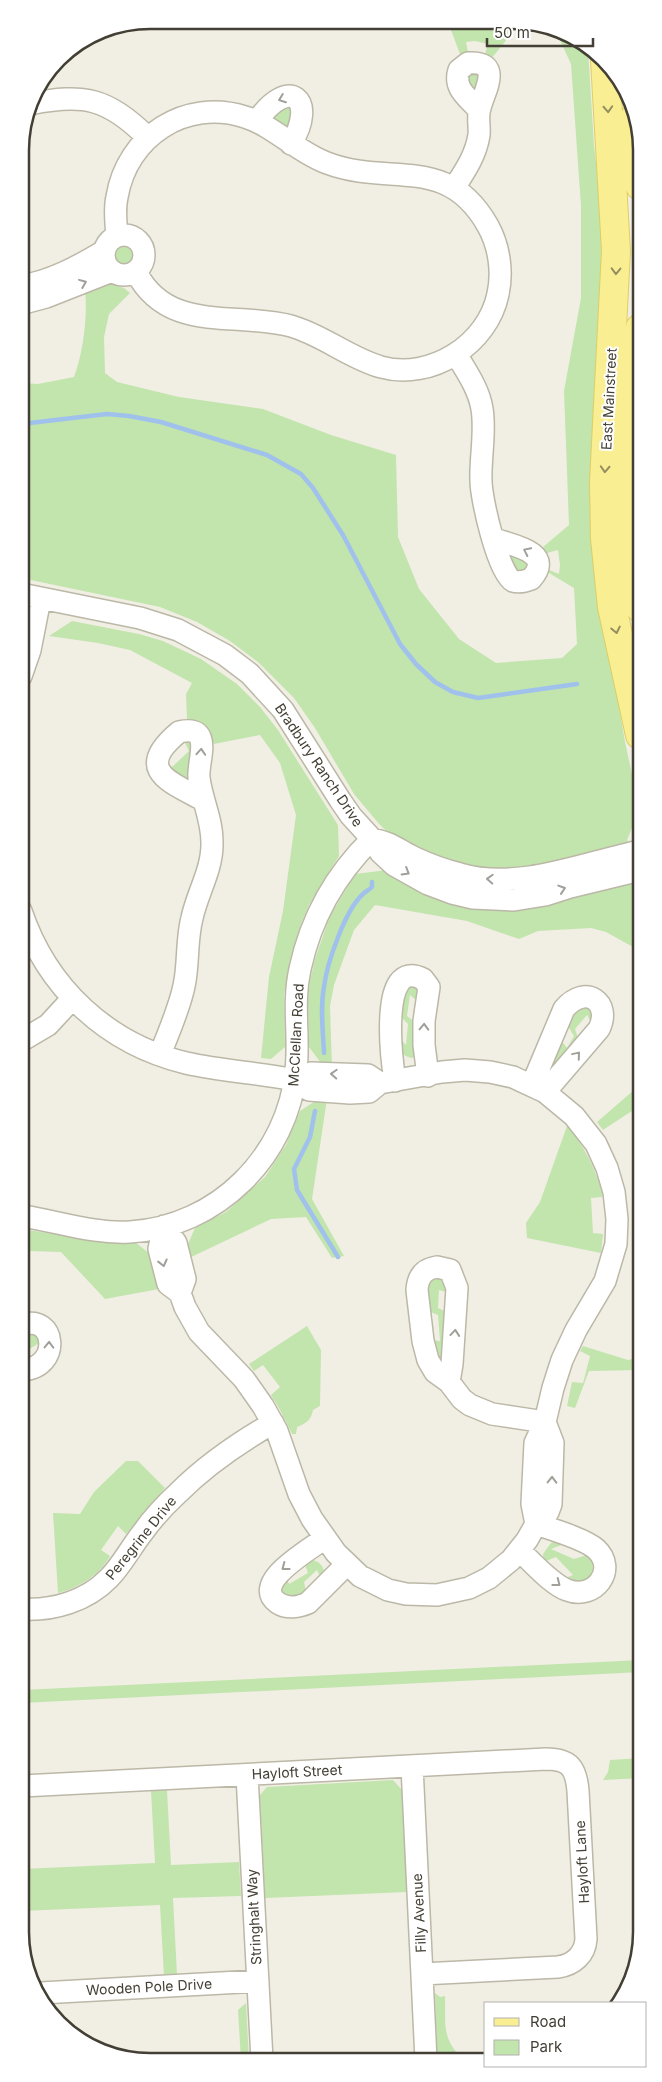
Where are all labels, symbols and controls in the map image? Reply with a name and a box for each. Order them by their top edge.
scale bar [487,15,593,47]
text: 50 m [494,23,530,42]
one-way arrow [278,93,287,103]
one-way arrow [603,105,614,113]
one-way arrow [610,268,621,276]
one-way arrow [78,279,87,290]
street label: East Mainstreet [597,347,620,450]
one-way arrow [600,465,611,473]
one-way arrow [523,547,532,557]
one-way arrow [611,626,621,635]
street label: Bradbury Ranch Drive [272,700,367,830]
one-way arrow [195,748,206,756]
one-way arrow [401,866,410,876]
one-way arrow [486,874,494,885]
one-way arrow [557,885,566,895]
street label: McClellan Road [284,983,307,1087]
one-way arrow [419,1023,430,1031]
one-way arrow [571,1052,579,1061]
one-way arrow [330,1068,338,1079]
one-way arrow [157,1258,168,1267]
one-way arrow [449,1329,460,1337]
one-way arrow [44,1341,54,1349]
one-way arrow [547,1476,558,1484]
street label: Peregrine Drive [102,1492,180,1583]
one-way arrow [282,1562,291,1570]
one-way arrow [551,1577,560,1586]
street label: Hayloft Street [251,1761,343,1782]
street label: Hayloft Lane [571,1820,592,1904]
street label: Stringhalt Way [242,1868,265,1965]
street label: Filly Avenue [408,1873,429,1953]
street label: Wooden Pole Drive [85,1975,212,1998]
legend [484,2002,647,2067]
text: Road [530,2012,566,2031]
text: Park [530,2037,563,2056]

